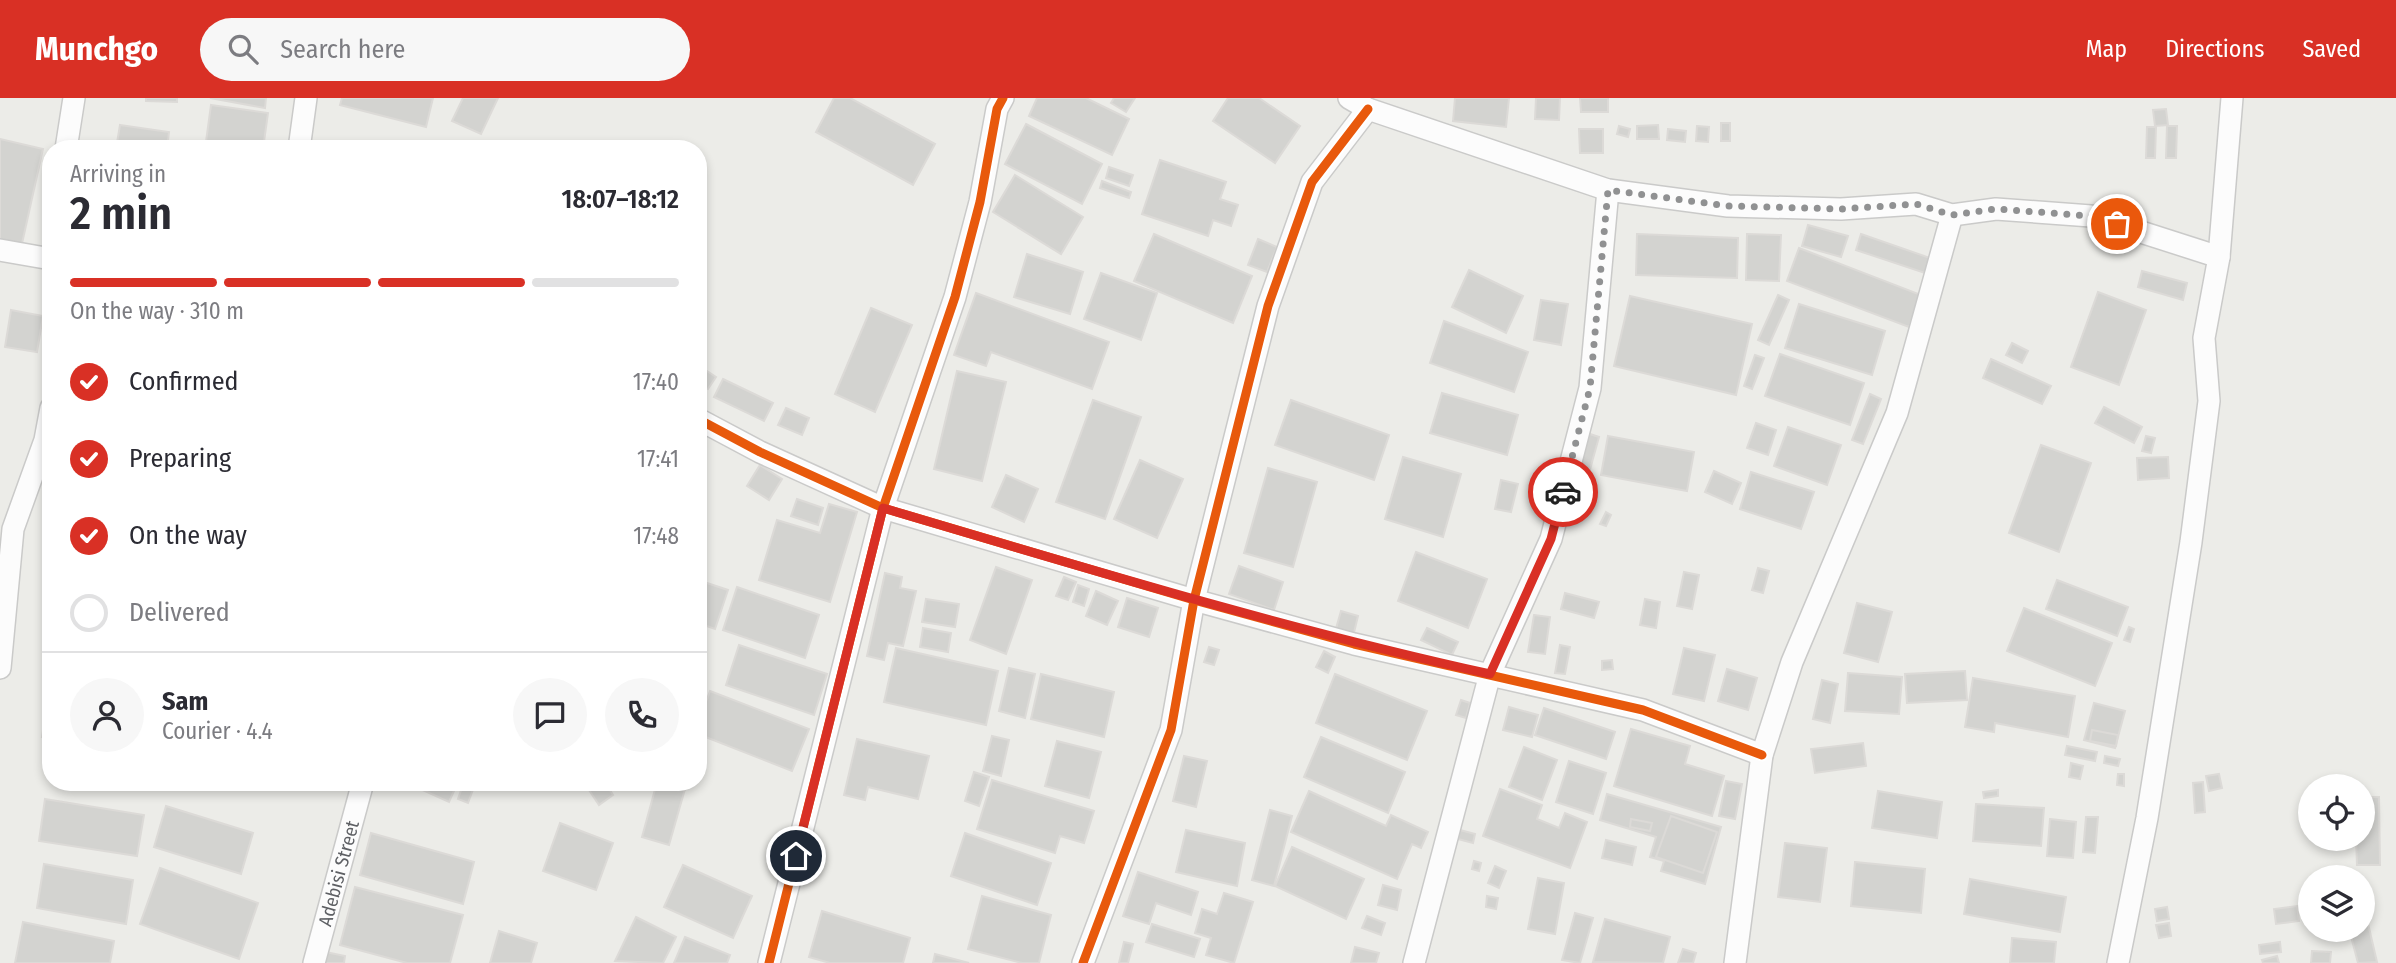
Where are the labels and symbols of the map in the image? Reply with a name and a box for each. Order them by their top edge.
pin [2087,194,2147,254]
courier [1528,457,1598,527]
street label: Adebisi Street [313,817,364,929]
pin [766,826,826,886]

